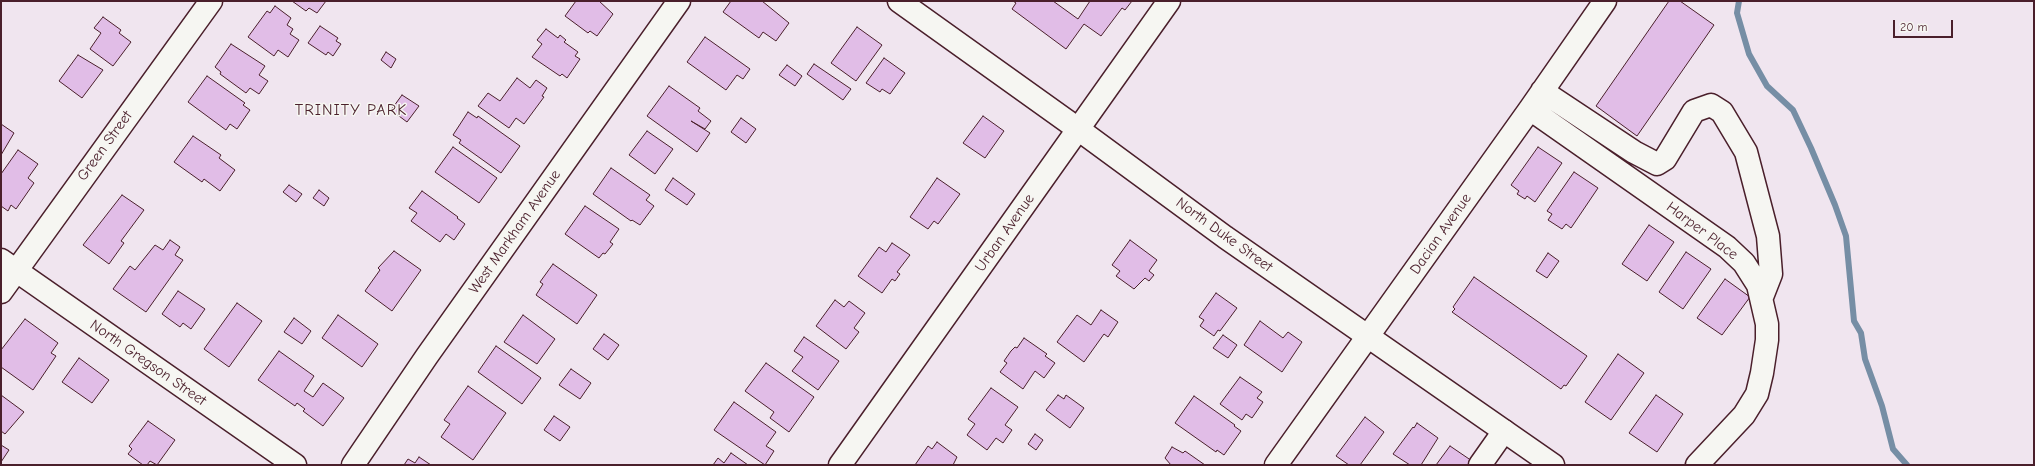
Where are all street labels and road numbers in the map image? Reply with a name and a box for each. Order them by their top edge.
street label: Green Street [74,107,136,185]
street label: West Markham Avenue [465,166,565,298]
street label: Dacian Avenue [1407,190,1475,278]
street label: Urban Avenue [972,191,1038,275]
street label: North Duke Street [1172,194,1276,276]
street label: Harper Place [1663,198,1741,264]
street label: North Gregson Street [86,316,210,410]

